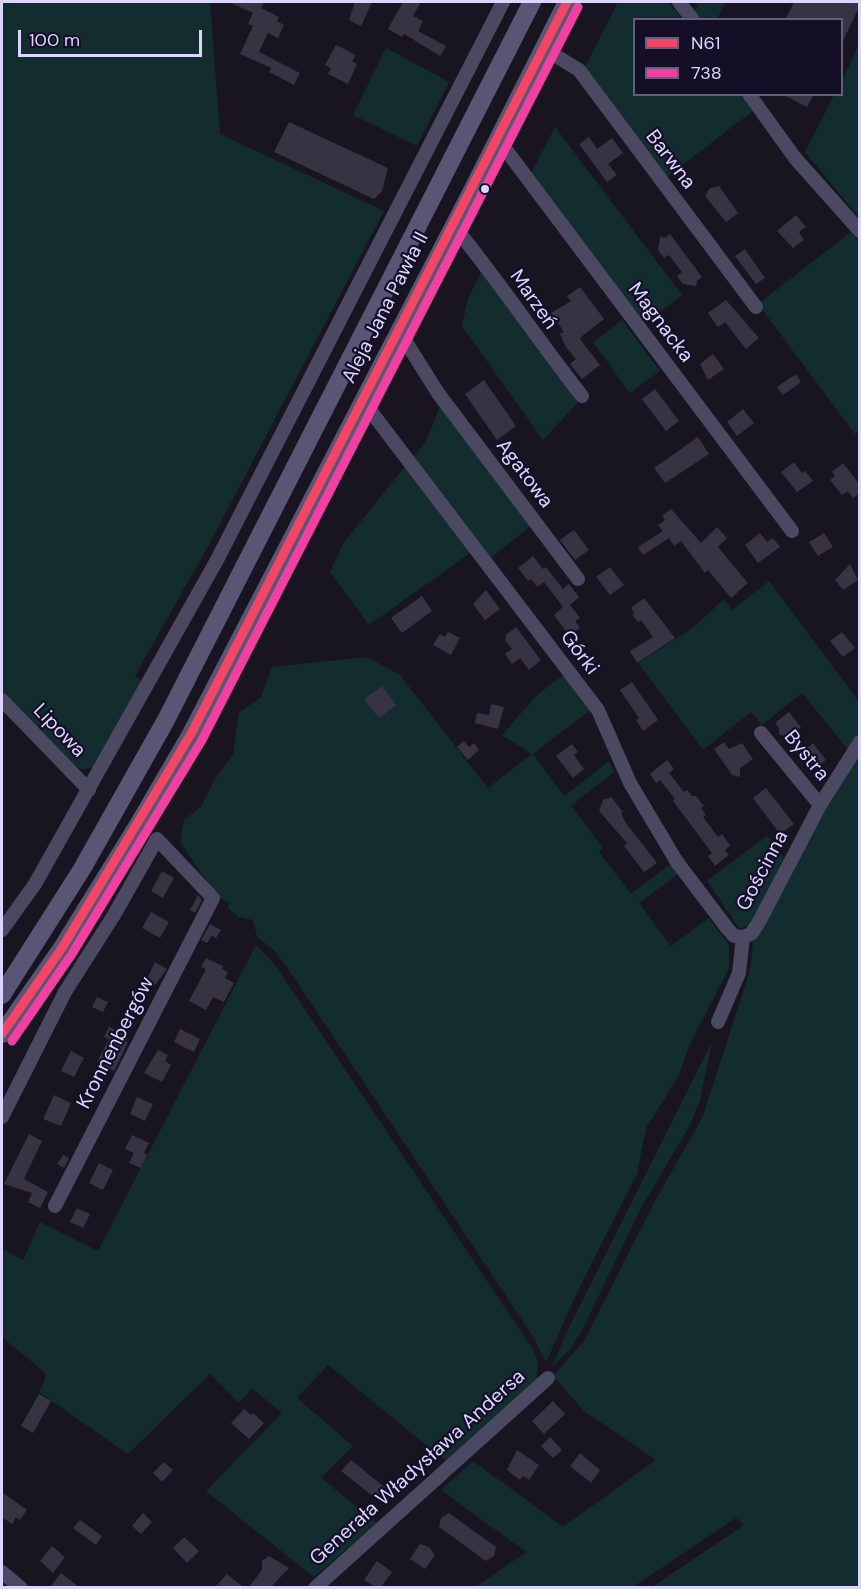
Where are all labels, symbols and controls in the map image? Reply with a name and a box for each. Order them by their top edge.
scale bar [21,18,206,56]
legend [633,18,843,96]
text: 100 m [29,28,80,52]
text: N61 [691,31,720,55]
text: 738 [691,61,722,85]
street label: Barwna [640,126,700,194]
unlabelled marker [479,183,491,195]
street label: Aleja Jana Pawła II [338,228,434,388]
street label: Marzeń [504,266,562,334]
street label: Magnacka [622,278,698,368]
street label: Agatowa [490,435,558,513]
street label: Górki [555,626,603,680]
street label: Lipowa [28,699,90,763]
street label: Bystra [778,726,834,786]
street label: Gościnna [732,827,794,915]
street label: Kronnenbergów [72,973,160,1113]
street label: Generała Władysława Andersa [306,1365,530,1571]

